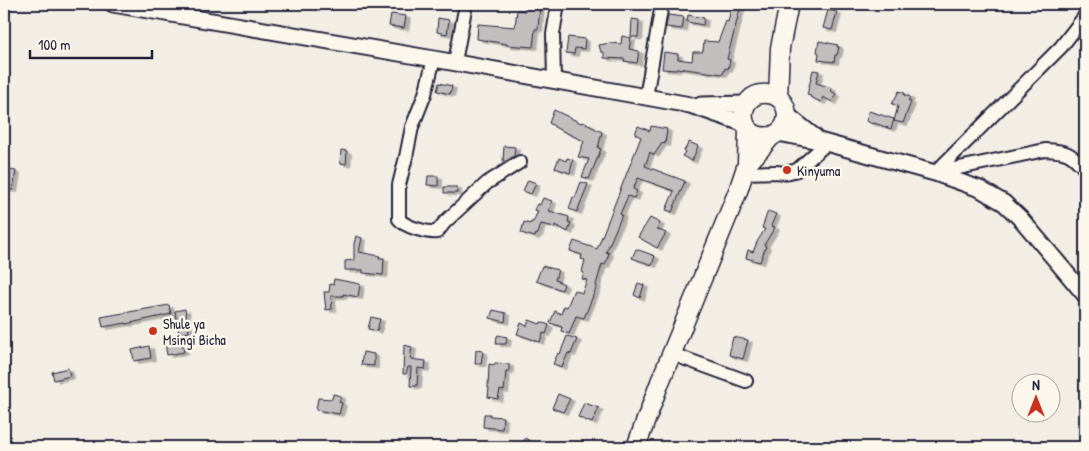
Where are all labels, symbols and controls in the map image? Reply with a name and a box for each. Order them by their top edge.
scale bar [30,28,152,60]
text: 100 m [38,34,71,55]
place label: Kinyuma [797,161,841,181]
marker: Kinyuma [781,164,793,176]
place label: Shule ya Msingi Bicha [163,314,226,350]
marker: Shule ya Msingi Bicha [147,325,159,337]
north arrow [1012,374,1062,424]
text: N [1032,375,1040,394]

